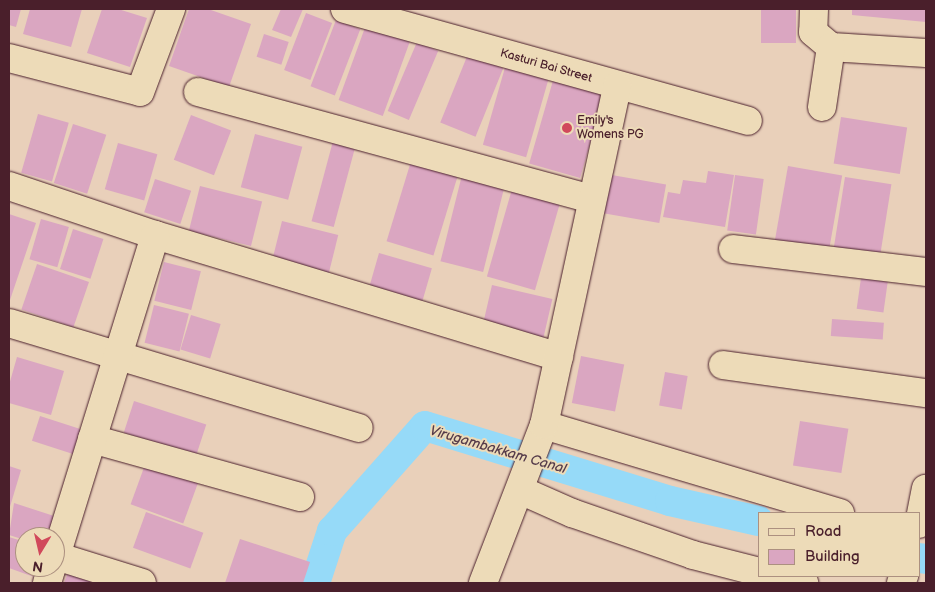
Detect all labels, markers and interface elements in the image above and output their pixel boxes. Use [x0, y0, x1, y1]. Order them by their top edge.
street label: Kasturi Bai Street [498, 46, 594, 86]
place label: Emily's Womens PG [577, 114, 644, 142]
marker: Emily's Womens PG [561, 122, 573, 134]
water label: Virugambakkam Canal [428, 422, 568, 478]
legend [758, 512, 920, 577]
text: Road [805, 522, 841, 541]
north arrow [15, 527, 65, 577]
text: Building [805, 547, 860, 566]
text: N [31, 557, 44, 576]

